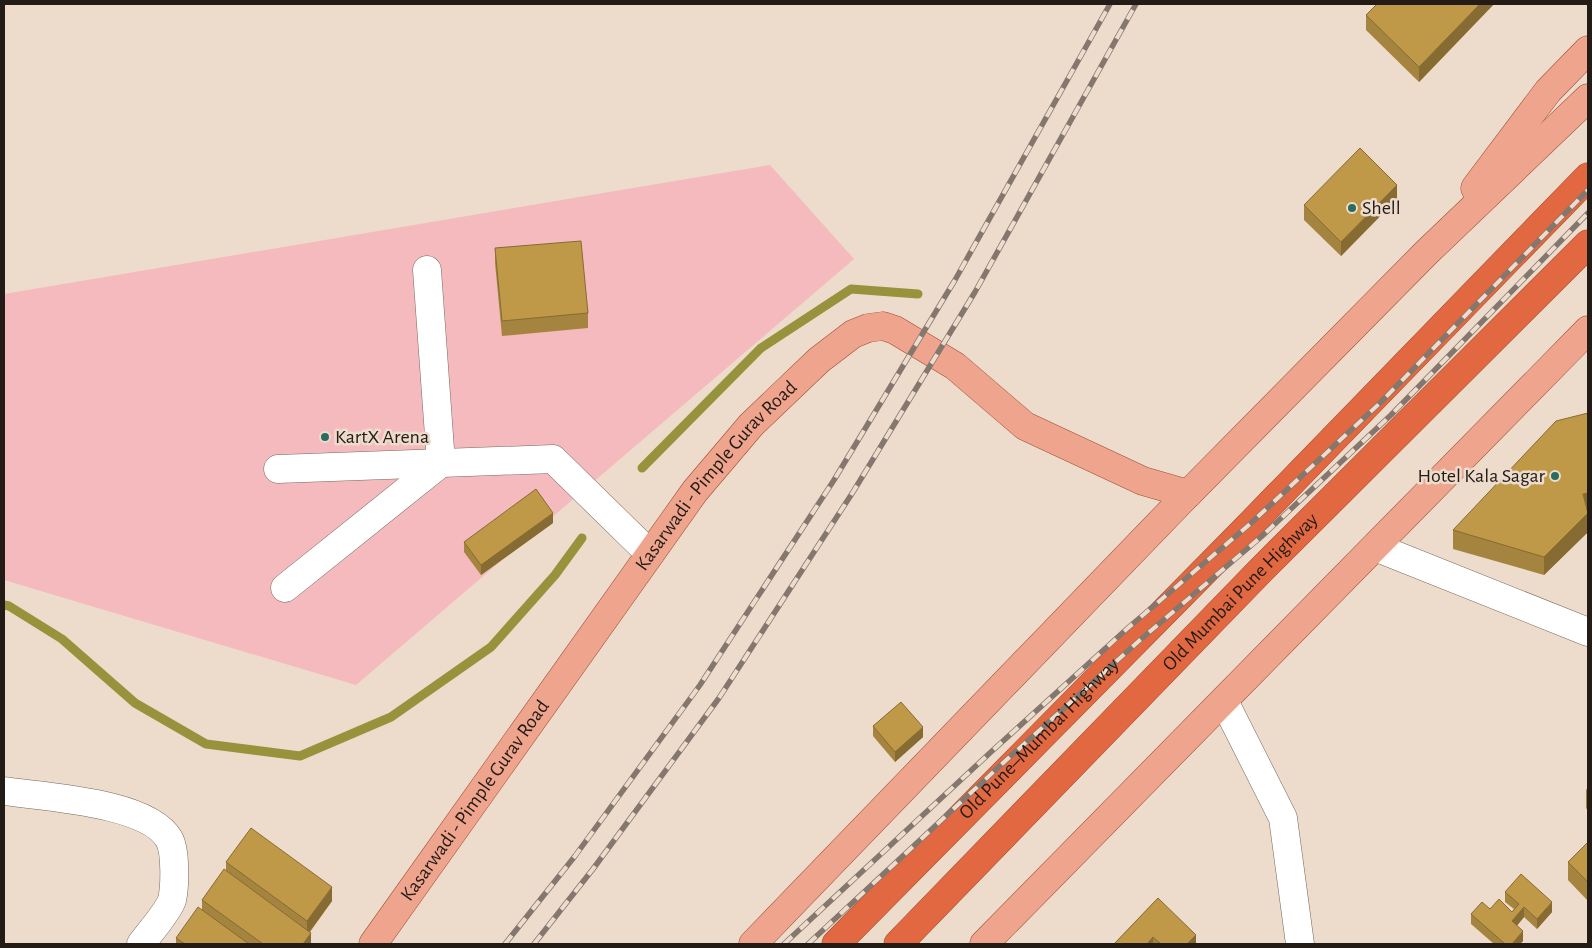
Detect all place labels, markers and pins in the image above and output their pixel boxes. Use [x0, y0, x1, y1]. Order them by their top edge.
place label: Shell [1362, 198, 1401, 218]
marker: Shell [1346, 202, 1358, 214]
place label: KartX Arena [335, 427, 429, 447]
marker: KartX Arena [319, 431, 331, 443]
place label: Hotel Kala Sagar [1418, 466, 1546, 486]
marker: Hotel Kala Sagar [1549, 470, 1561, 482]

